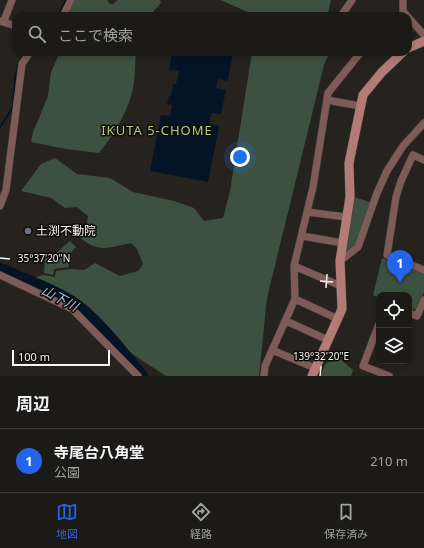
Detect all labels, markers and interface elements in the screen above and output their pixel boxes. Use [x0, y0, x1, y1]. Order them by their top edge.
search box [12, 12, 412, 56]
icon: search [26, 23, 48, 45]
text: ここで検索 [58, 25, 133, 45]
district label: IKUTA 5-CHOME [101, 121, 213, 139]
your location [230, 147, 250, 167]
place label: 土渕不動院 [36, 222, 96, 239]
marker: 土渕不動院 [23, 226, 33, 236]
pin: 1 [387, 250, 413, 283]
text: 35°37'20"N [18, 251, 70, 265]
water label: 山下川 [39, 281, 83, 316]
map controls [376, 292, 412, 364]
button: locate [376, 292, 412, 328]
button: layers [376, 328, 412, 364]
scale bar [12, 348, 110, 367]
text: 100 m [18, 349, 50, 364]
text: 139°32'20"E [293, 349, 349, 363]
text: 周辺 [16, 392, 50, 415]
text: 寺尾台八角堂 [54, 442, 144, 462]
text: 1 [25, 452, 33, 470]
text: 210 m [370, 452, 408, 470]
text: 公園 [54, 463, 80, 481]
tab: 地図 [56, 501, 78, 541]
tab: 経路 [190, 501, 212, 541]
tab: 保存済み [324, 501, 368, 541]

